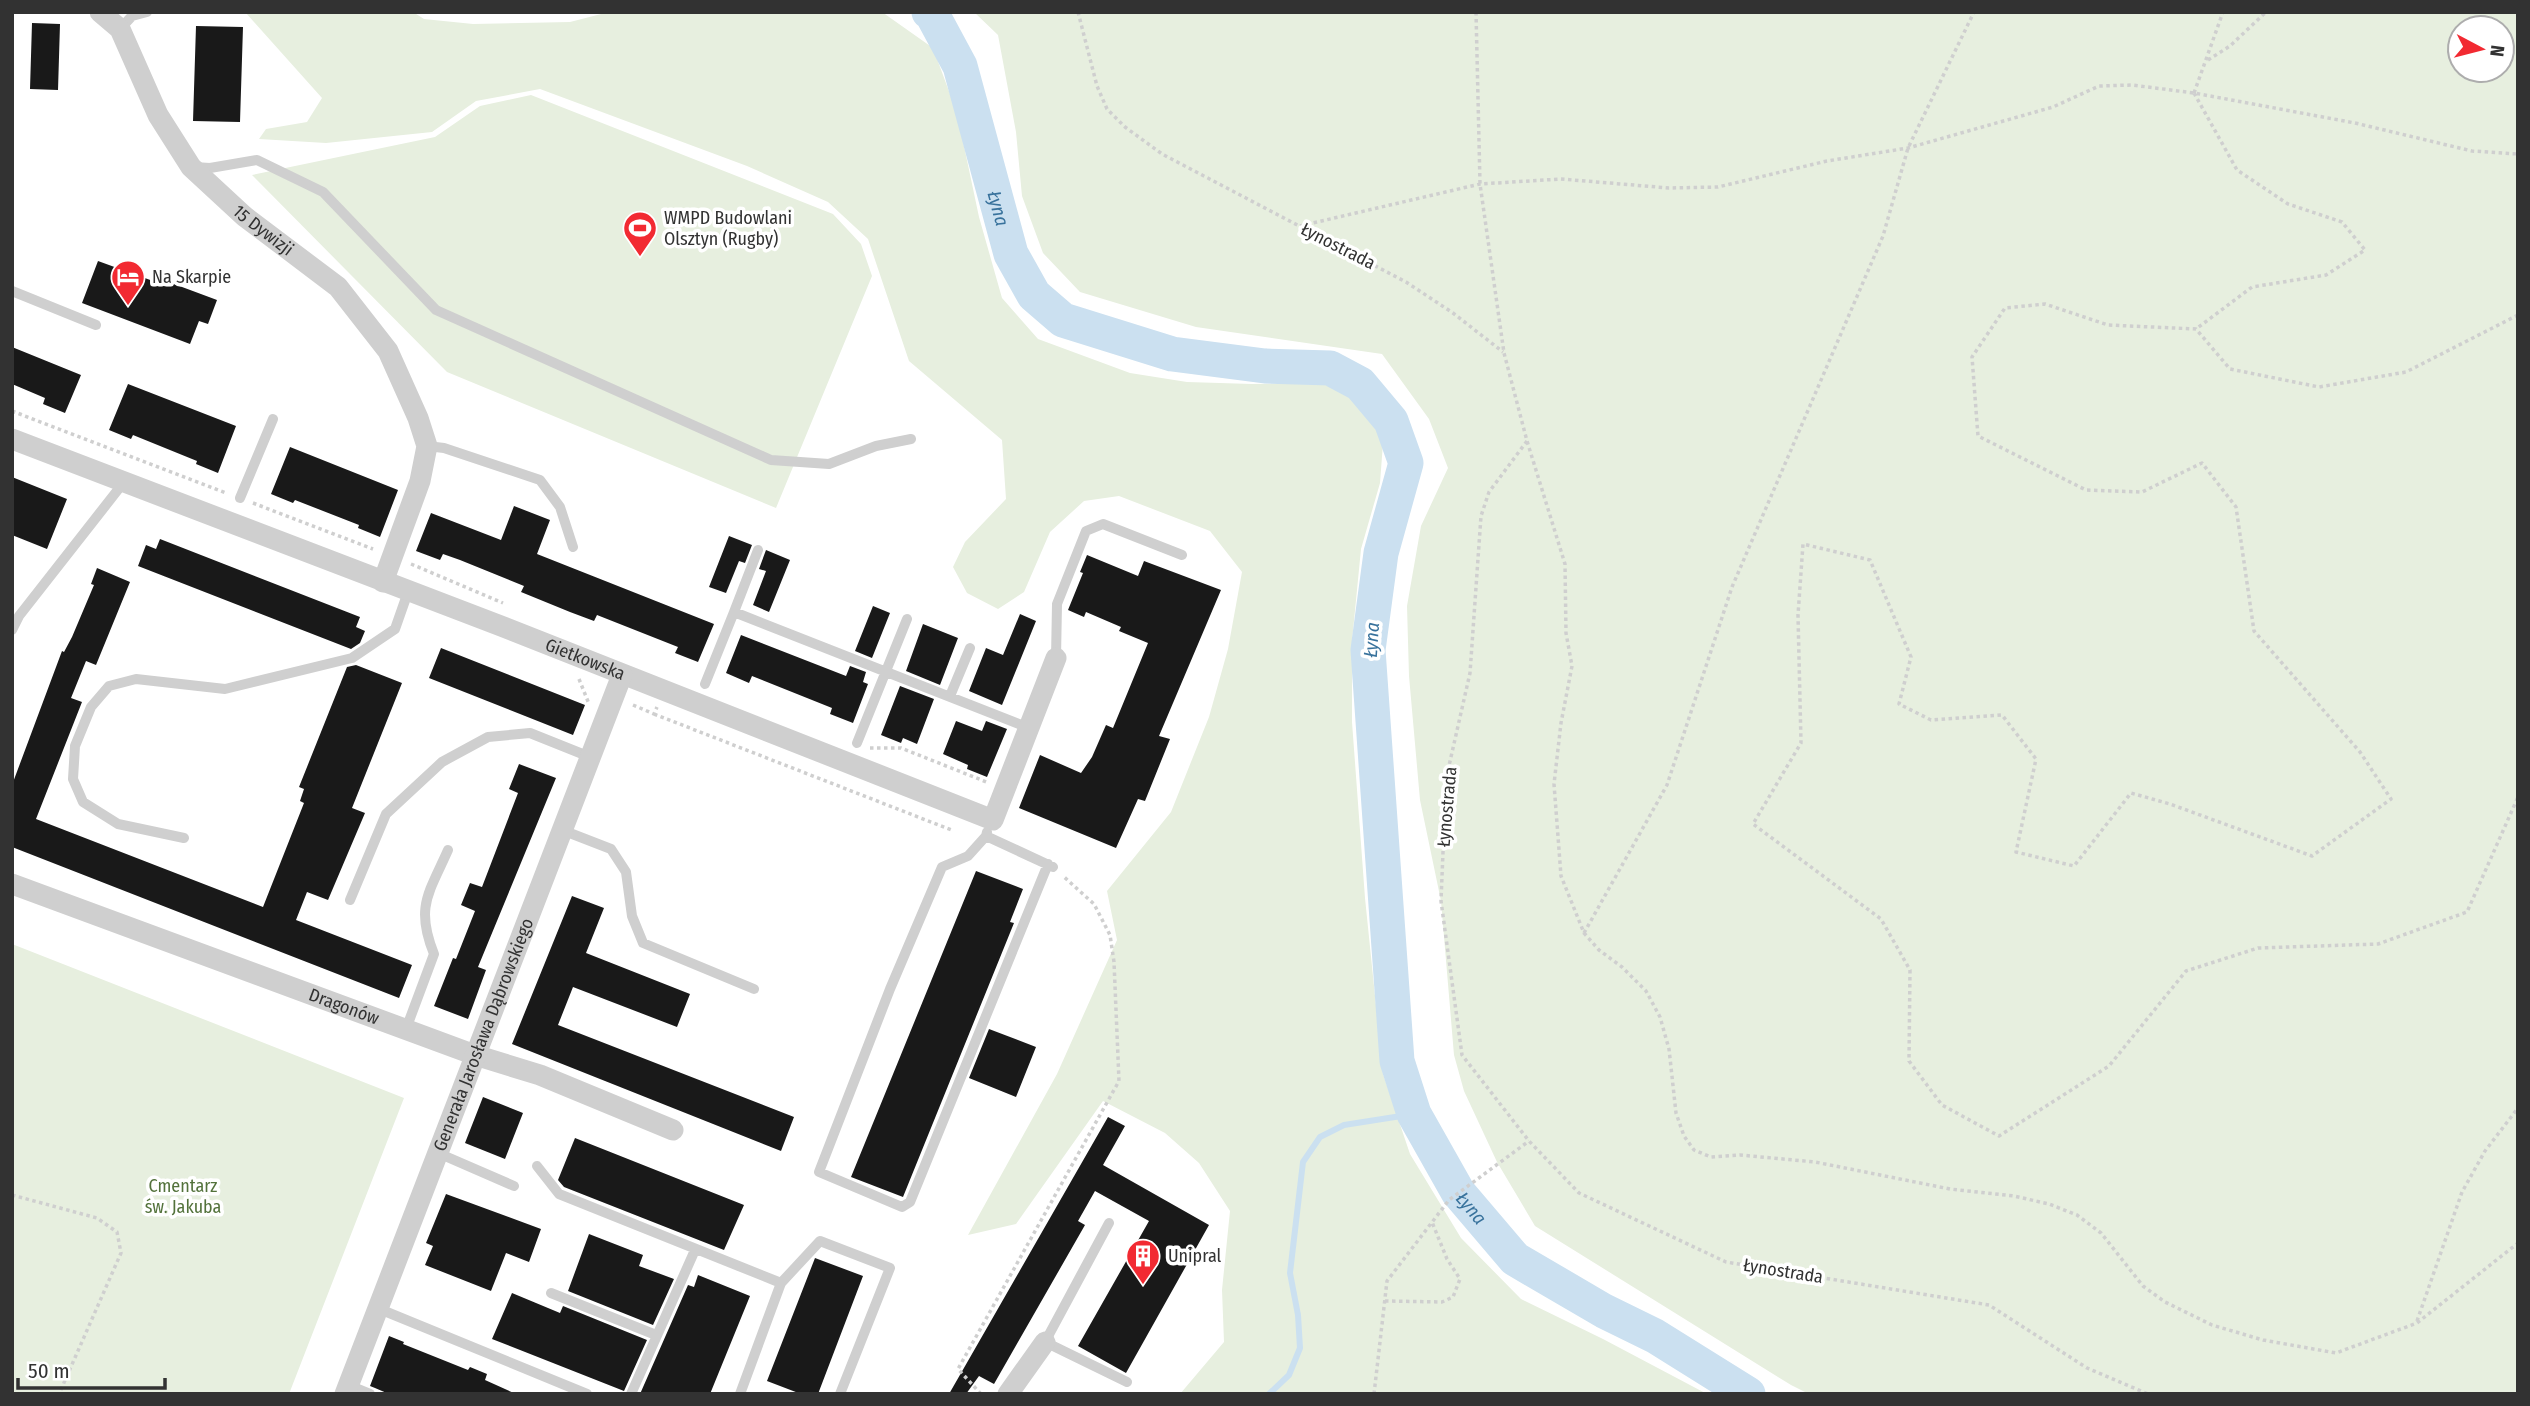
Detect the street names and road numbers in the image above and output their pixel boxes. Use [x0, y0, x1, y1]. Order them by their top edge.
street label: 15 Dywizji [228, 200, 298, 260]
street label: Łynostrada [1297, 218, 1379, 274]
street label: Gietkowska [542, 634, 628, 685]
street label: Łynostrada [1433, 766, 1461, 848]
street label: Generała Jarosława Dąbrowskiego [429, 915, 538, 1154]
street label: Dragonów [306, 984, 382, 1030]
street label: Łynostrada [1741, 1254, 1825, 1288]

